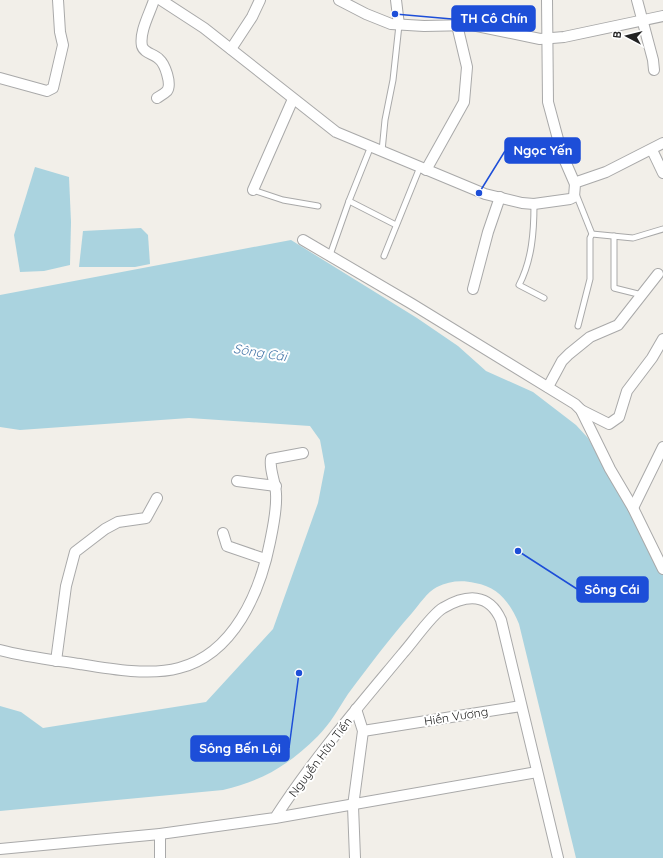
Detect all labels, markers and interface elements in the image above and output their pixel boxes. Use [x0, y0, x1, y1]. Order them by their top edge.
callout: TH Cô Chín [452, 6, 535, 31]
text: TH Cô Chín [460, 10, 528, 26]
north arrow [607, 16, 647, 56]
text: B [610, 30, 624, 39]
callout: Ngọc Yến [505, 138, 580, 163]
text: Ngọc Yến [514, 142, 573, 158]
water label: Sông Cái [232, 340, 290, 364]
callout: Sông Cái [577, 577, 648, 602]
text: Sông Cái [585, 581, 639, 597]
street label: Hiền Vương [423, 704, 489, 728]
street label: Nguyễn Hữu Tiến [285, 714, 355, 800]
callout: Sông Bến Lội [191, 736, 289, 761]
text: Sông Bến Lội [199, 740, 281, 756]

